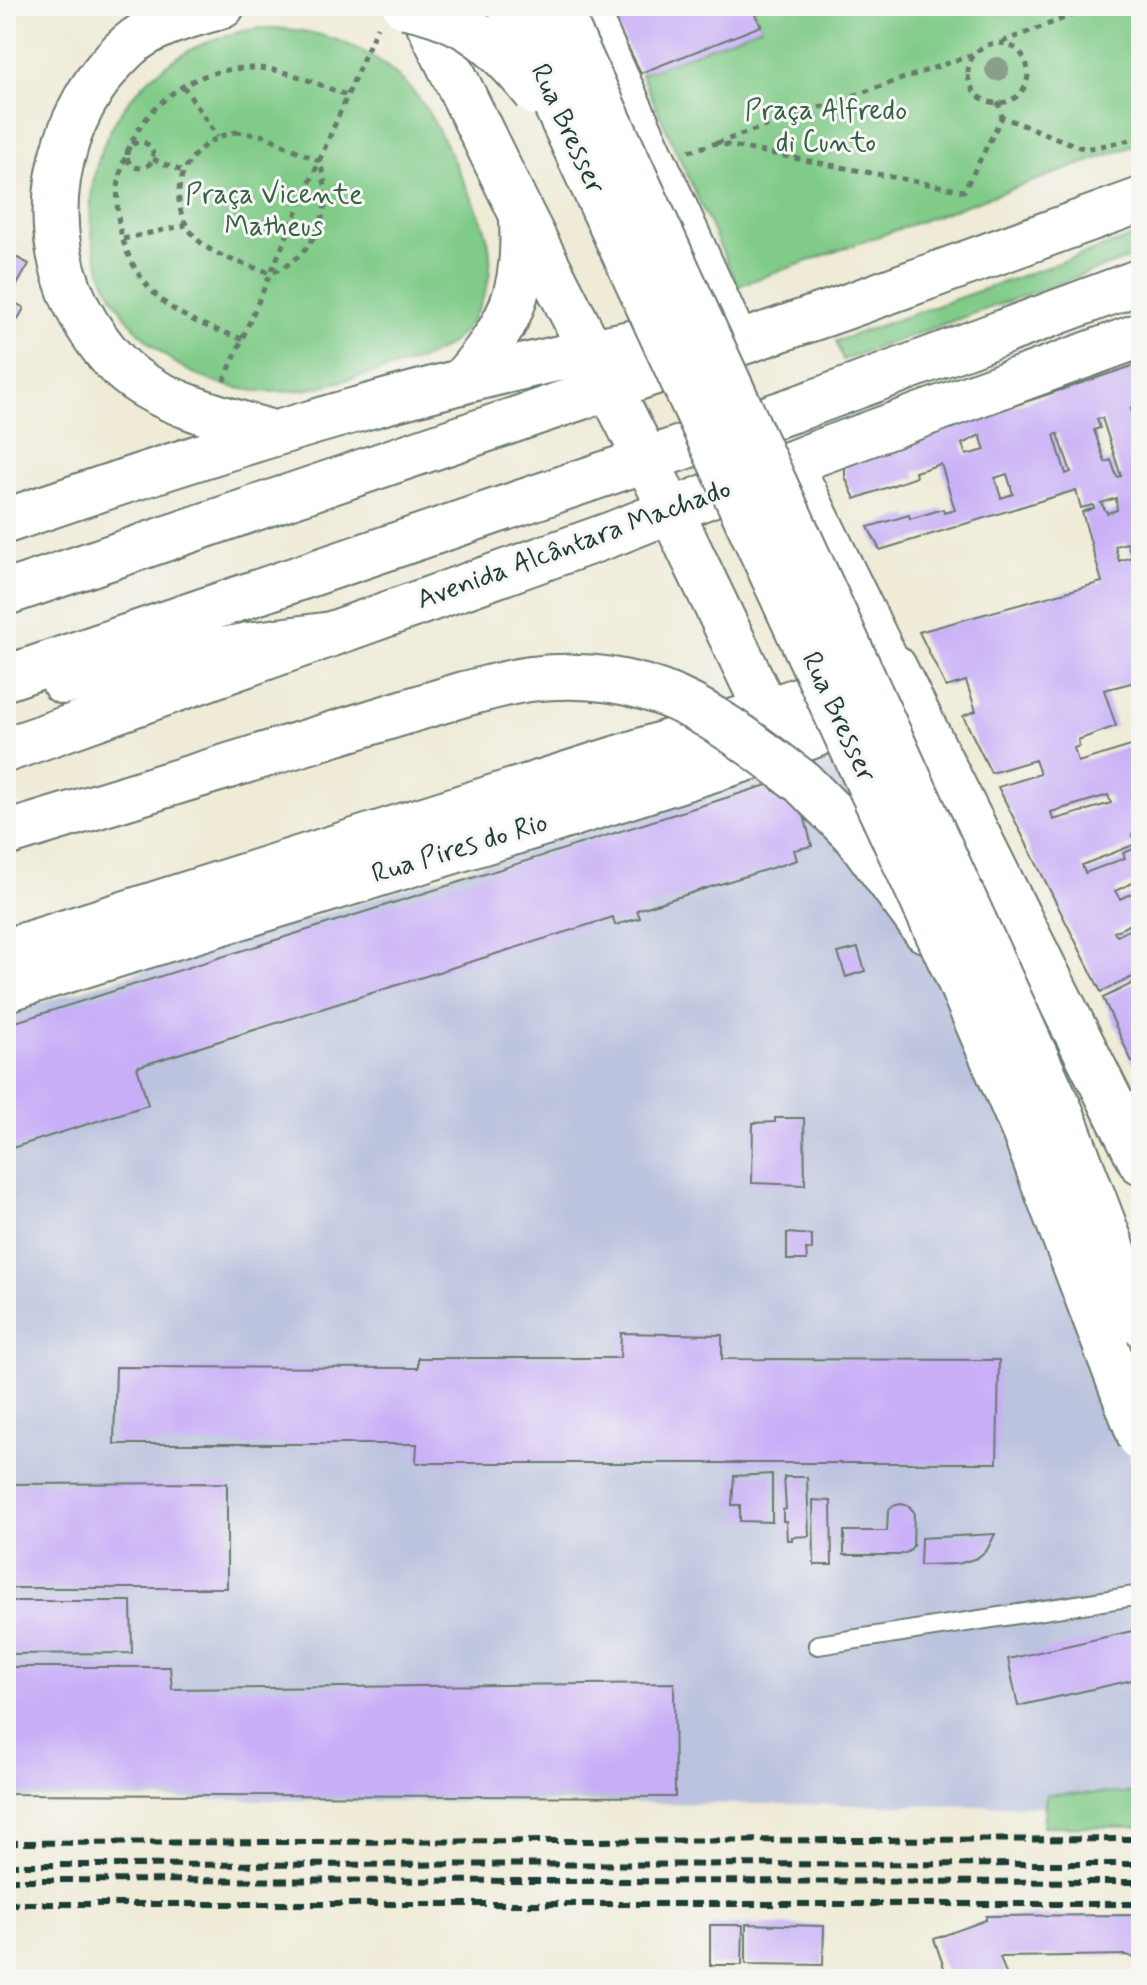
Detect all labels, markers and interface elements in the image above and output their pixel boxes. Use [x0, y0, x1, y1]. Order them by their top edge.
street label: Rua Bresser [521, 58, 613, 200]
park label: Praça Alfredo di Cunto [745, 93, 907, 162]
park label: Praça Vicente Matheus [185, 177, 363, 246]
street label: Avenida Alcântara Machado [412, 471, 736, 619]
street label: Rua Bresser [792, 646, 884, 788]
street label: Rua Pires do Rio [368, 805, 552, 893]

